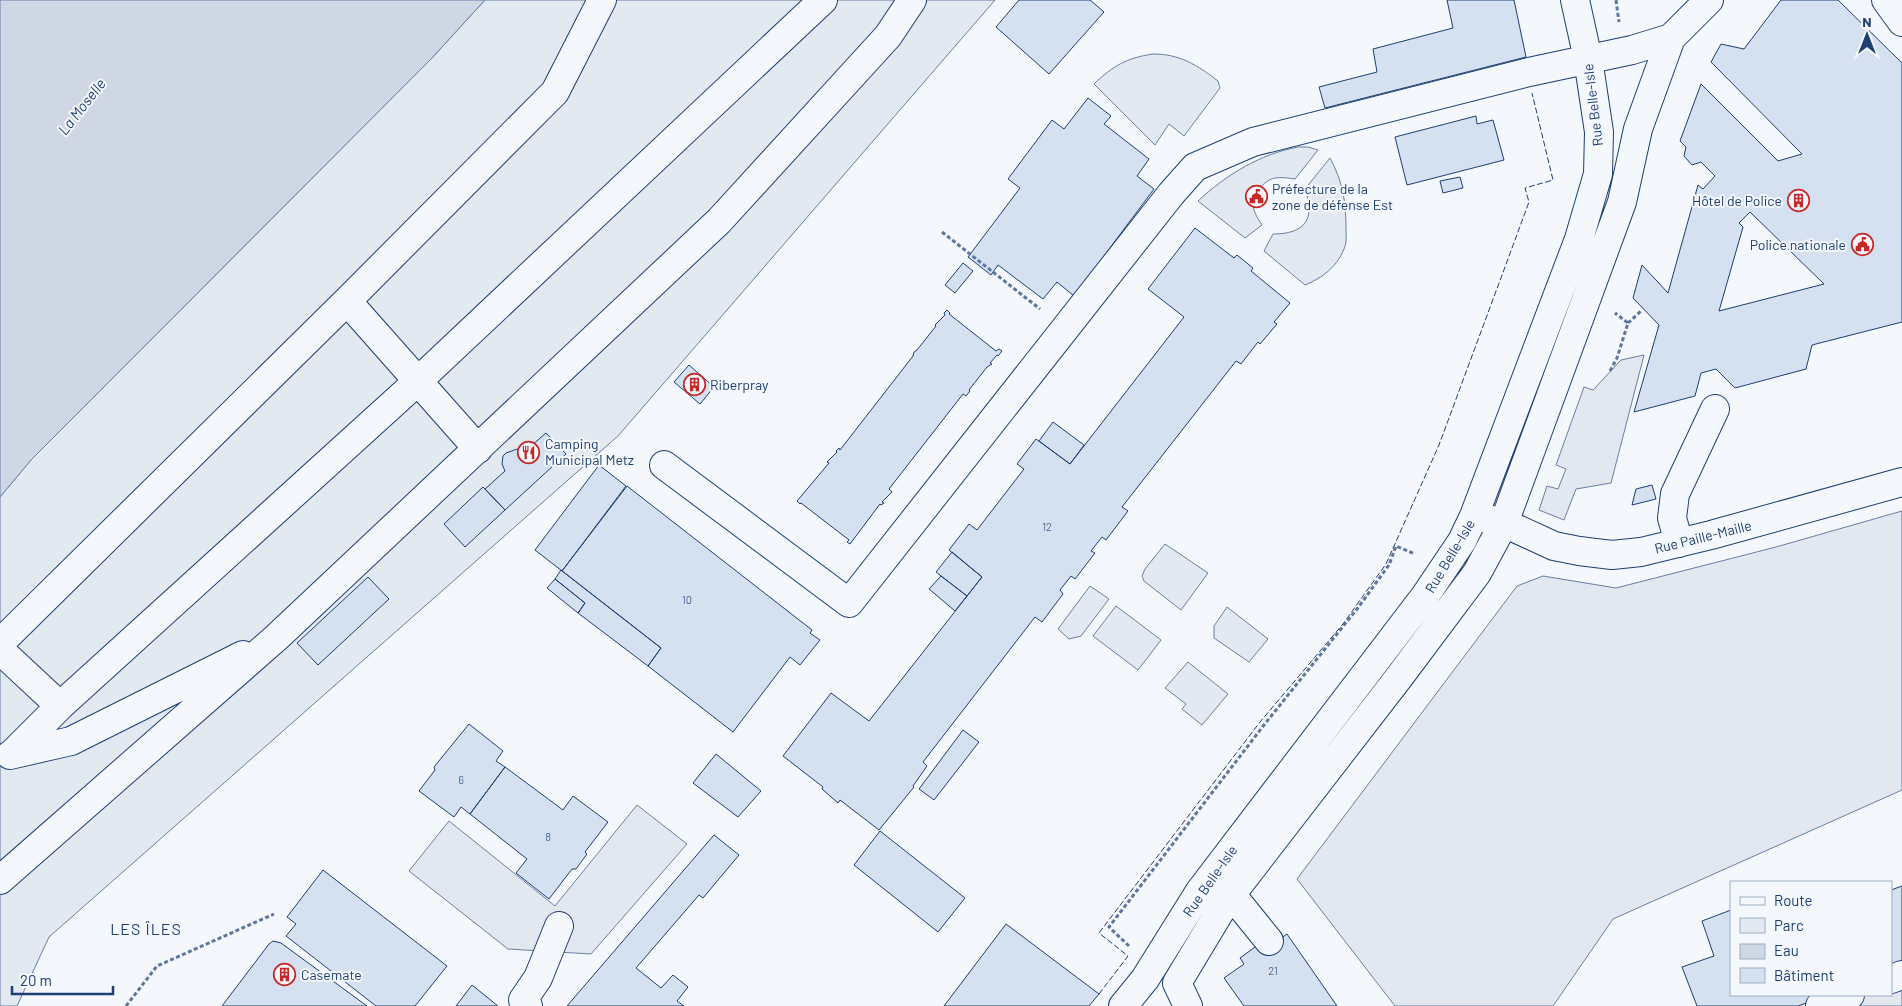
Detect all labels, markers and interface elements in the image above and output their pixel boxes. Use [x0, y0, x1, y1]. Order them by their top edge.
north arrow [1842, 10, 1892, 60]
text: N [1862, 13, 1872, 30]
street label: Rue Belle-Isle [1579, 63, 1606, 147]
water label: La Moselle [54, 74, 109, 138]
place label: Préfecture de la zone de défense Est [1272, 180, 1393, 213]
public building icon: Préfecture de la zone de défense Est [1244, 185, 1268, 209]
building icon: Hôtel de Police [1786, 189, 1810, 213]
place label: Hôtel de Police [1692, 192, 1782, 209]
public building icon: Police nationale [1850, 233, 1874, 257]
place label: Police nationale [1750, 236, 1846, 253]
building icon: Riberpray [682, 373, 706, 397]
place label: Riberpray [710, 376, 769, 393]
place label: Camping Municipal Metz [545, 435, 634, 468]
restaurant icon: Camping Municipal Metz [517, 440, 541, 464]
street label: Rue Belle-Isle [1421, 516, 1478, 596]
street label: Rue Paille-Maille [1653, 516, 1753, 557]
house number: 12 [1042, 520, 1052, 533]
house number: 10 [682, 593, 692, 606]
house number: 6 [458, 773, 464, 786]
house number: 8 [545, 830, 551, 843]
street label: Rue Belle-Isle [1179, 842, 1240, 920]
legend [1730, 881, 1892, 996]
text: Route [1774, 891, 1813, 909]
text: Parc [1774, 916, 1804, 934]
district label: LES ÎLES [110, 919, 182, 938]
text: Eau [1774, 941, 1799, 959]
building icon: Casemate [273, 963, 297, 987]
scale bar [12, 964, 114, 996]
house number: 21 [1268, 964, 1278, 977]
place label: Casemate [301, 966, 362, 983]
text: Bâtiment [1774, 966, 1834, 984]
text: 20 m [20, 971, 52, 989]

